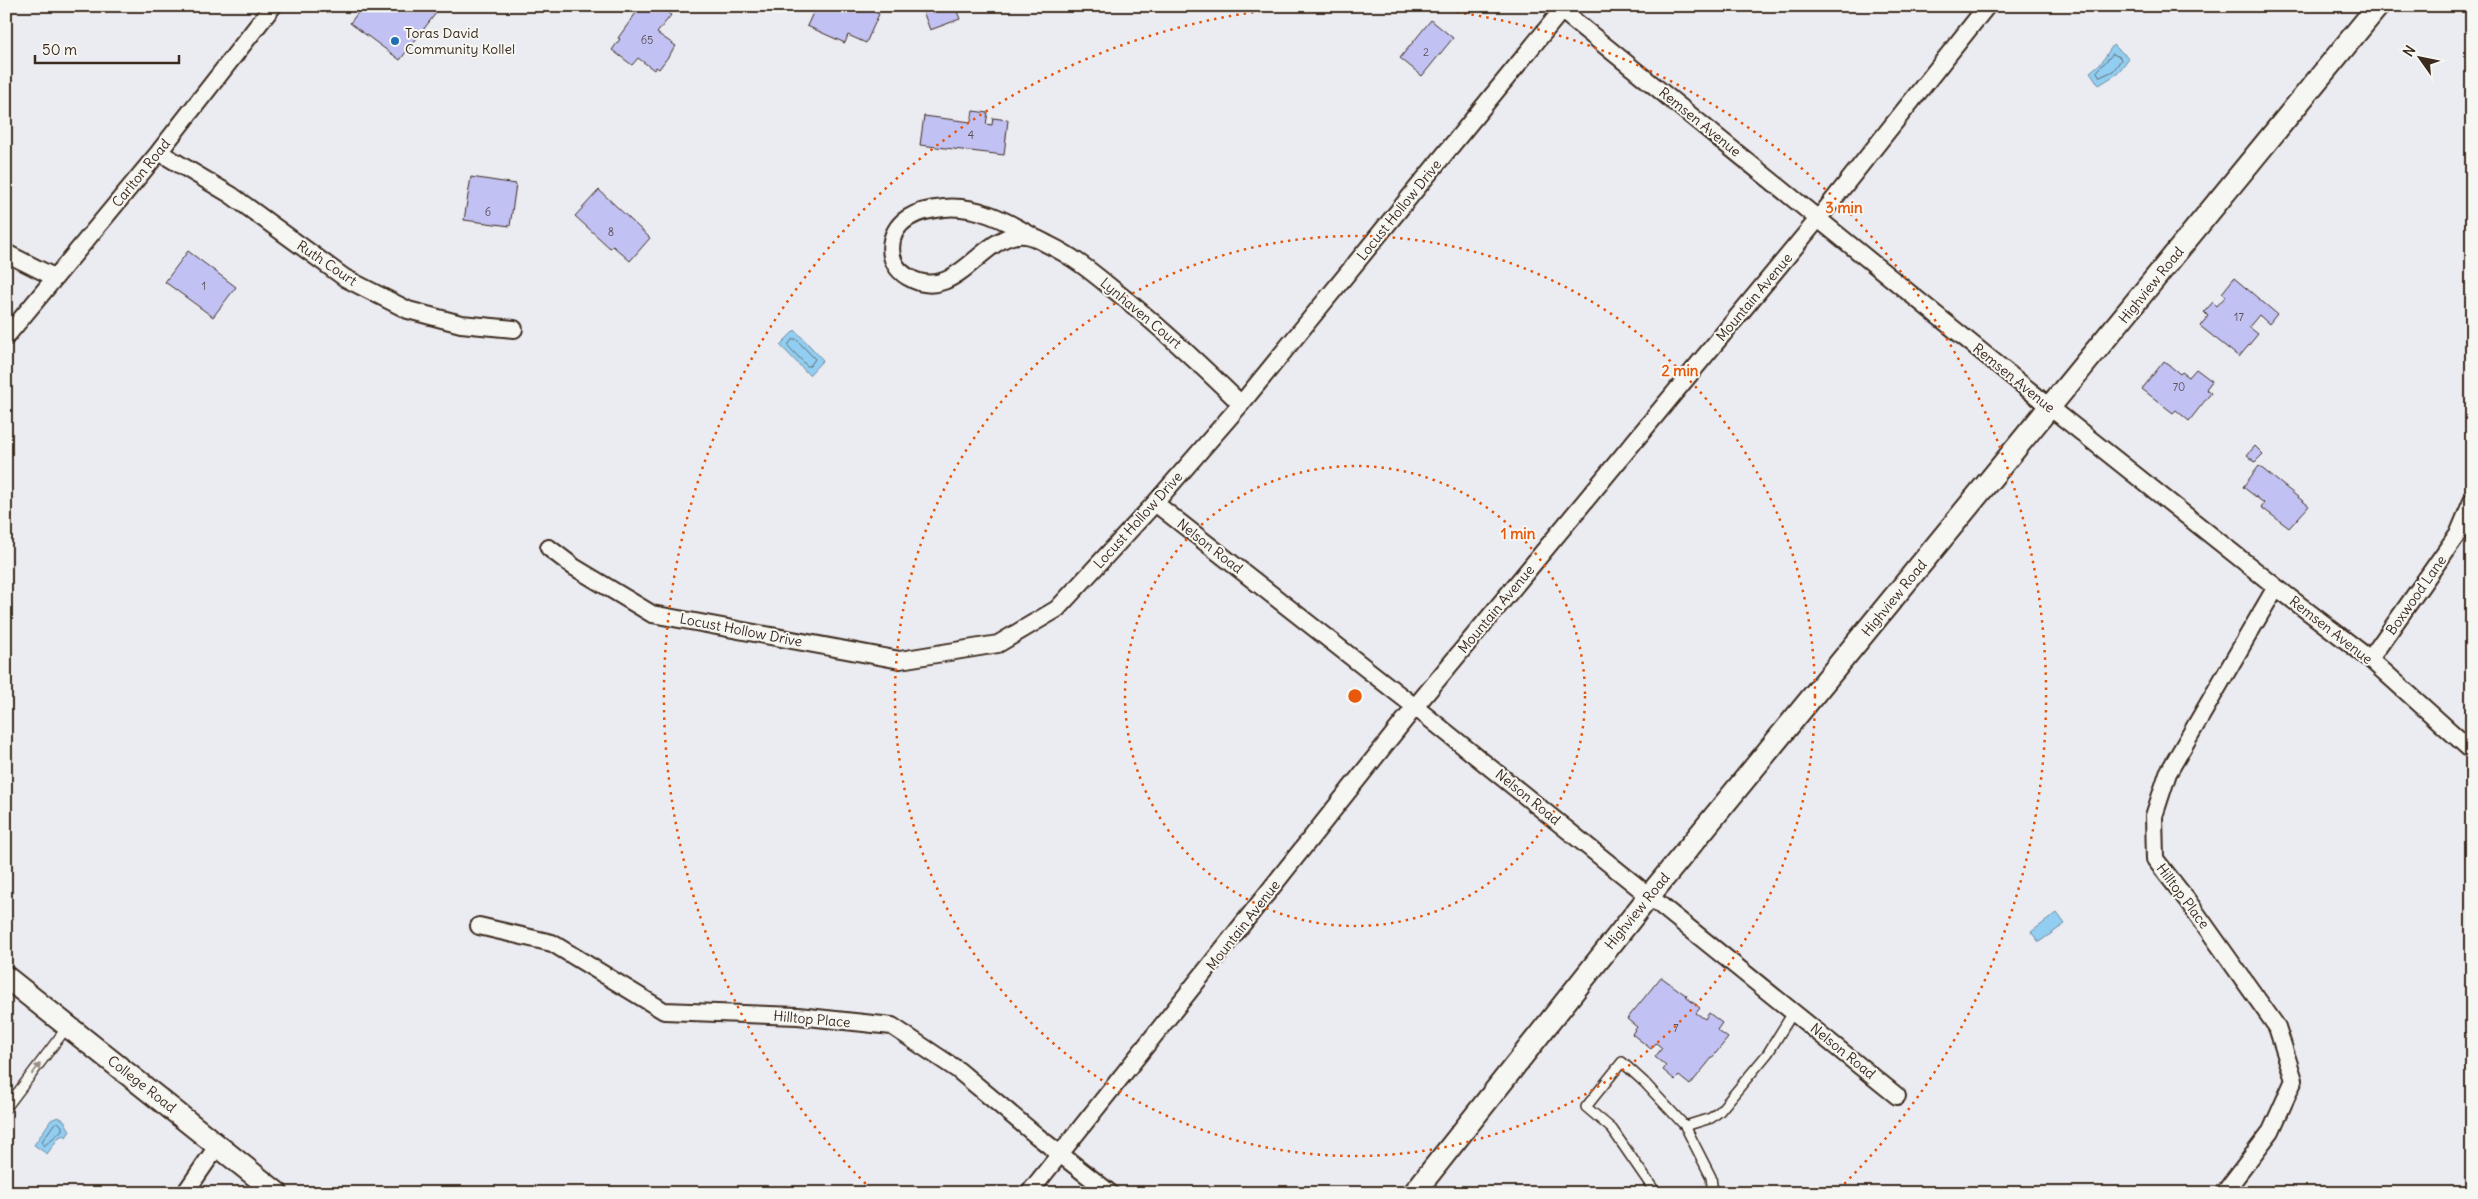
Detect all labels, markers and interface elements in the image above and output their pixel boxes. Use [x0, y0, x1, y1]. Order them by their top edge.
place label: Toras David Community Kollel [405, 24, 515, 58]
scale bar [35, 32, 179, 64]
north arrow [2396, 32, 2446, 82]
house number: 65 [641, 33, 653, 47]
marker: Toras David Community Kollel [389, 35, 401, 47]
text: 50 m [42, 40, 77, 59]
text: N [2399, 42, 2419, 60]
house number: 2 [1423, 45, 1429, 59]
street label: Remsen Avenue [1655, 83, 1745, 161]
house number: 4 [968, 128, 974, 142]
street label: Carlton Road [108, 135, 174, 211]
street label: Locust Hollow Drive [1353, 156, 1445, 264]
text: 3 min [1825, 198, 1863, 217]
house number: 6 [485, 205, 491, 219]
house number: 8 [608, 225, 614, 239]
street label: Ruth Court [294, 236, 361, 290]
street label: Highview Road [2115, 243, 2187, 327]
street label: Mountain Avenue [1712, 249, 1796, 345]
street label: Lynhaven Court [1097, 274, 1186, 353]
house number: 1 [202, 279, 206, 293]
house number: 17 [2234, 310, 2244, 324]
street label: Remsen Avenue [1969, 339, 2059, 417]
text: 2 min [1662, 361, 1699, 380]
house number: 70 [2173, 380, 2185, 394]
street label: Locust Hollow Drive [1090, 468, 1186, 572]
street label: Nelson Road [1173, 515, 1247, 577]
text: 1 min [1501, 524, 1536, 543]
street label: Boxwood Lane [2382, 552, 2450, 638]
street label: Highview Road [1858, 556, 1930, 640]
street label: Mountain Avenue [1454, 561, 1538, 657]
street label: Remsen Avenue [2286, 592, 2376, 668]
street label: Locust Hollow Drive [678, 609, 804, 651]
centre of rings [1346, 687, 1364, 705]
street label: Nelson Road [1492, 765, 1564, 829]
street label: Hilltop Place [2153, 860, 2213, 932]
street label: Highview Road [1601, 869, 1673, 953]
street label: Mountain Avenue [1202, 876, 1284, 974]
street label: Hilltop Place [773, 1007, 851, 1031]
street label: Nelson Road [1807, 1019, 1879, 1083]
house number: 7 [1673, 1021, 1679, 1035]
street label: College Road [104, 1052, 180, 1116]
one-way arrow [30, 1063, 41, 1076]

